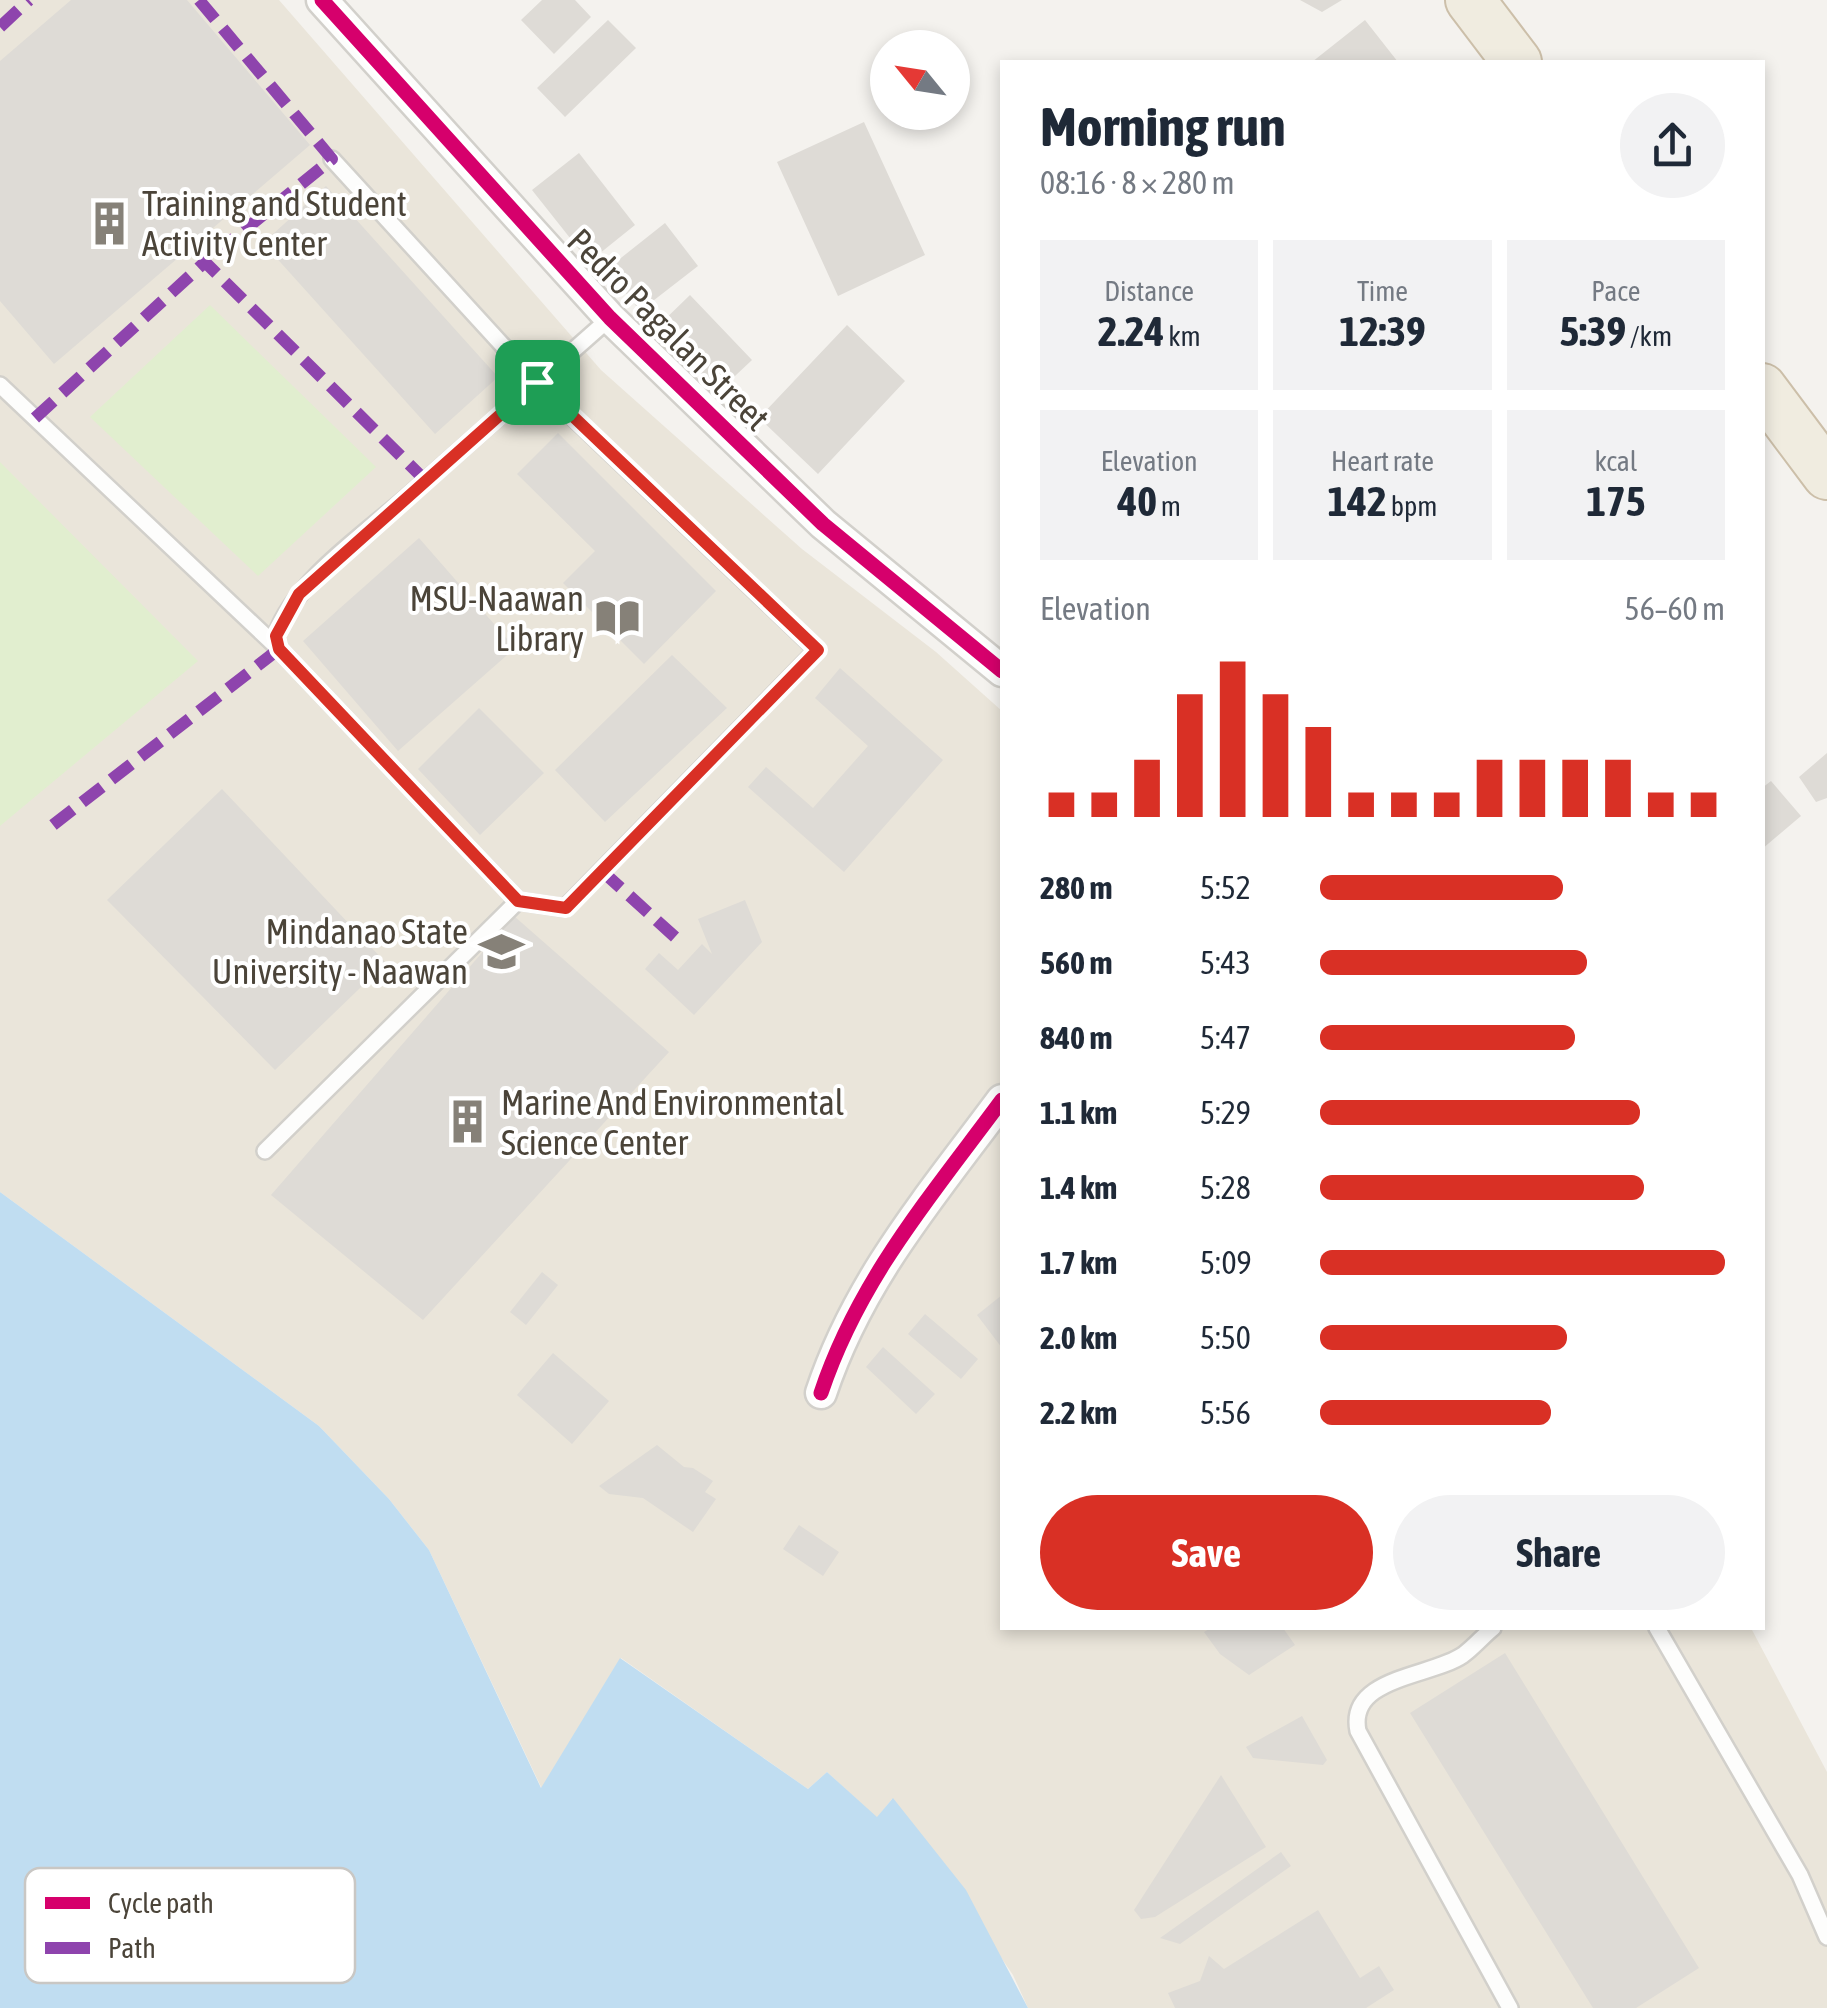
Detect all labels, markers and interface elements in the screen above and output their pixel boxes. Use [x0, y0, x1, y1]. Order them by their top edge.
north arrow [870, 30, 970, 130]
map controls [870, 30, 970, 130]
button: share [1620, 93, 1725, 198]
text: Morning run [1040, 95, 1286, 158]
text: 08:16 · 8 × 280 m [1040, 164, 1234, 201]
place label: Training and Student Activity Center [142, 183, 407, 263]
building icon: Training and Student Activity Center [85, 199, 133, 247]
street label: Pedro Pagalan Street [560, 220, 778, 438]
text: Distance [1104, 275, 1194, 307]
text: Time [1357, 275, 1408, 307]
text: Pace [1591, 275, 1640, 307]
text: 2.24 [1098, 307, 1164, 355]
text: 12:39 [1339, 307, 1426, 355]
text: 5:39 [1560, 307, 1626, 355]
text: km [1164, 320, 1201, 352]
text: /km [1626, 320, 1672, 352]
pin [495, 340, 580, 425]
icon: arrive [510, 355, 565, 410]
text: Elevation [1101, 445, 1198, 477]
text: Heart rate [1331, 445, 1434, 477]
text: kcal [1595, 445, 1637, 477]
text: 40 [1117, 477, 1157, 525]
text: 142 [1328, 477, 1387, 525]
text: 175 [1586, 477, 1645, 525]
text: m [1157, 490, 1181, 522]
text: bpm [1387, 490, 1437, 522]
place label: MSU-Naawan Library [409, 578, 584, 658]
text: Elevation [1040, 590, 1151, 627]
text: 56–60 m [1625, 590, 1725, 627]
library icon: MSU-Naawan Library [593, 594, 641, 642]
text: 280 m [1040, 869, 1113, 906]
text: 5:52 [1200, 869, 1251, 906]
place label: Mindanao State University - Naawan [212, 911, 468, 991]
school or university icon: Mindanao State University - Naawan [477, 927, 525, 975]
text: 560 m [1040, 944, 1113, 981]
text: 5:43 [1200, 944, 1251, 981]
text: 840 m [1040, 1019, 1113, 1056]
text: 5:47 [1200, 1019, 1251, 1056]
place label: Marine And Environmental Science Center [501, 1082, 844, 1162]
text: 1.1 km [1040, 1094, 1117, 1131]
text: 5:29 [1200, 1094, 1251, 1131]
building icon: Marine And Environmental Science Center [444, 1098, 492, 1146]
text: 1.4 km [1040, 1169, 1117, 1206]
text: 5:28 [1200, 1169, 1251, 1206]
text: 1.7 km [1040, 1244, 1117, 1281]
text: 5:09 [1200, 1244, 1251, 1281]
text: 2.0 km [1040, 1319, 1117, 1356]
text: 5:50 [1200, 1319, 1251, 1356]
text: 2.2 km [1040, 1394, 1117, 1431]
text: 5:56 [1200, 1394, 1251, 1431]
button: Save [1040, 1495, 1373, 1610]
button: Share [1393, 1495, 1725, 1610]
legend [25, 1868, 355, 1983]
text: Cycle path [108, 1887, 214, 1919]
text: Path [108, 1932, 156, 1964]

